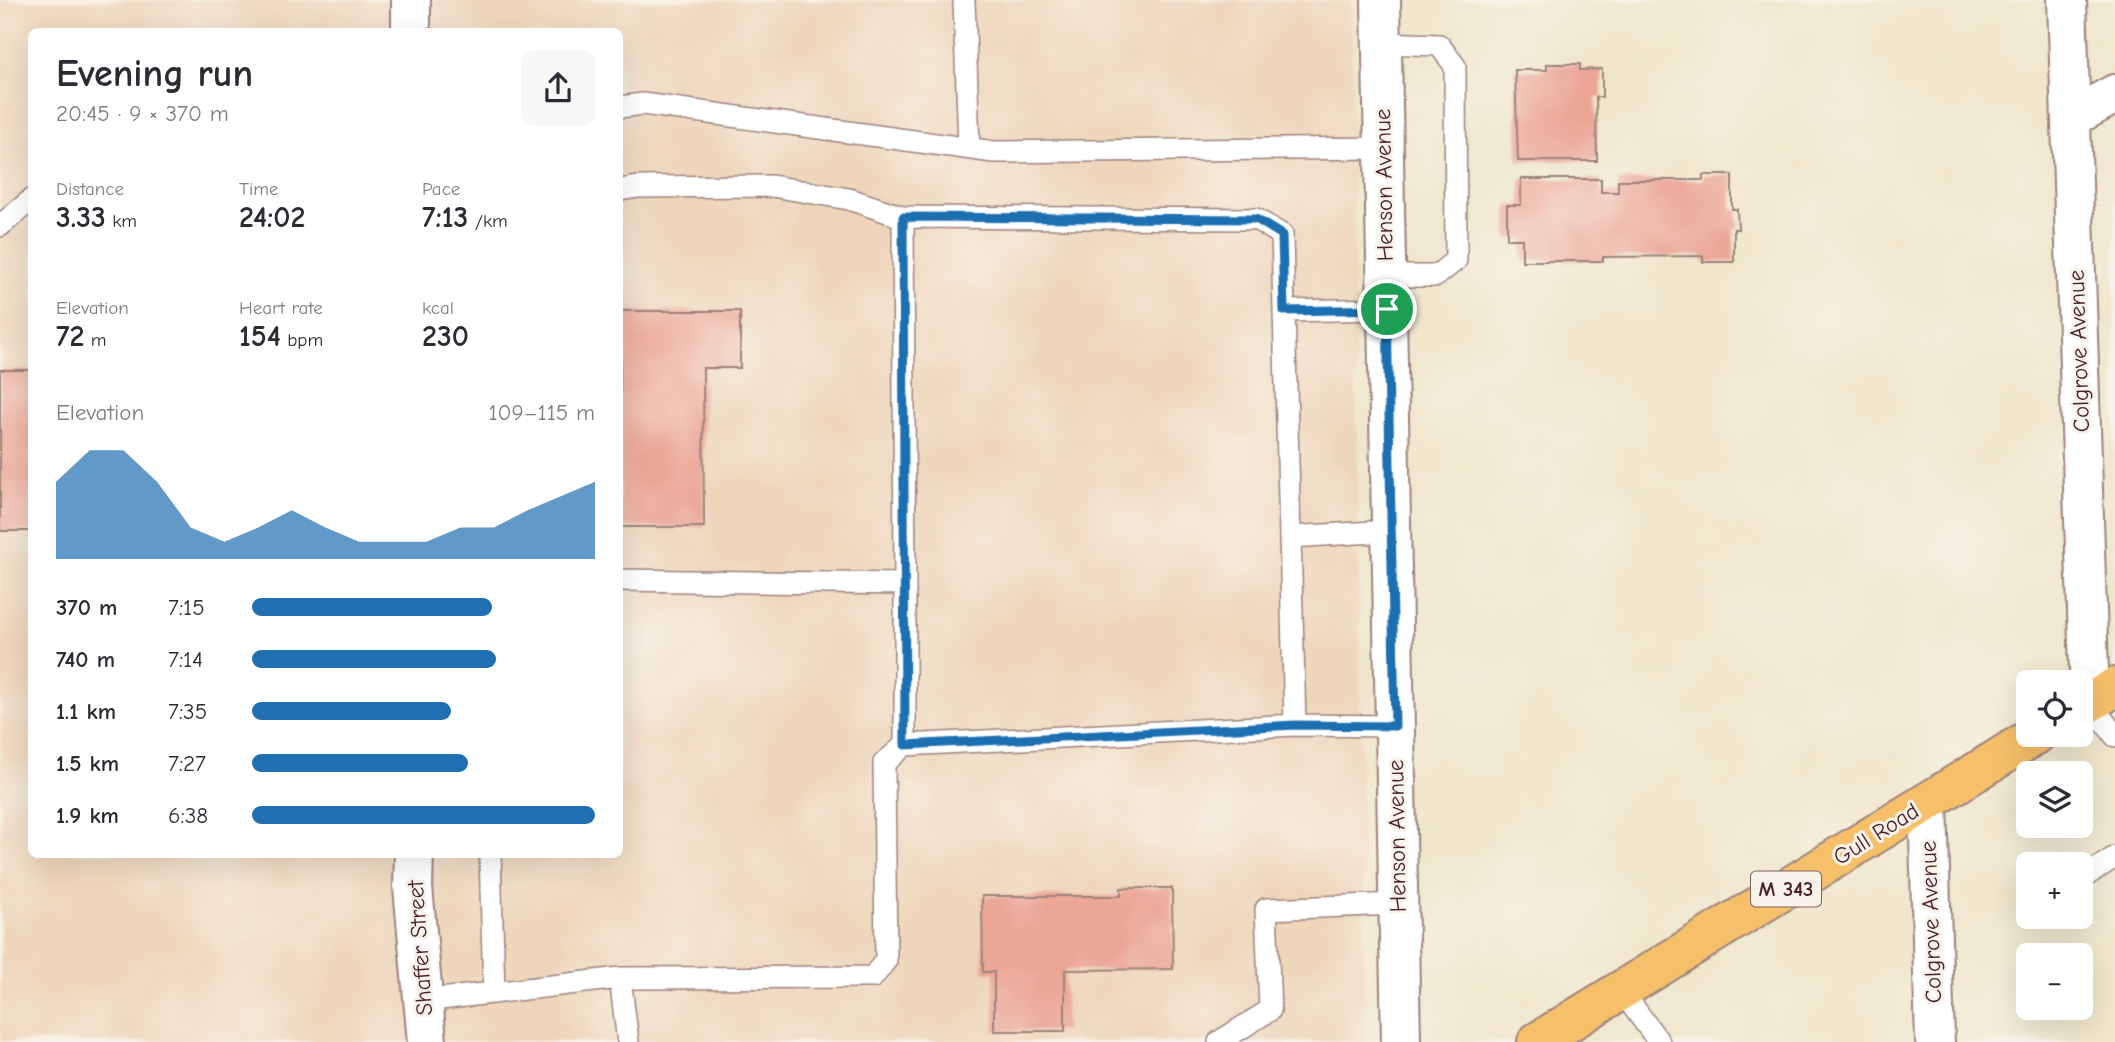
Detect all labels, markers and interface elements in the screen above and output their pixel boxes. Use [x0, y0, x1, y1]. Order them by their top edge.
button: share [521, 51, 595, 125]
text: Evening run [56, 52, 253, 96]
text: 20:45 · 9 × 370 m [56, 100, 229, 127]
street label: Henson Avenue [1369, 108, 1399, 262]
text: Distance [56, 178, 124, 200]
text: Time [239, 178, 278, 200]
text: Pace [422, 178, 460, 200]
text: 3.33 [56, 200, 106, 235]
text: 24:02 [239, 200, 305, 235]
text: 7:13 [422, 200, 468, 235]
text: km [106, 210, 137, 232]
text: /km [468, 210, 508, 232]
street label: Colgrove Avenue [2063, 269, 2095, 433]
pin [1357, 279, 1417, 339]
icon: arrive [1368, 290, 1406, 328]
text: Elevation [56, 297, 129, 319]
text: Heart rate [239, 297, 323, 319]
text: kcal [422, 297, 454, 319]
text: 72 [56, 319, 84, 354]
text: 154 [239, 319, 281, 354]
text: 230 [422, 319, 469, 354]
text: m [84, 329, 107, 351]
text: bpm [281, 329, 323, 351]
text: Elevation [56, 399, 144, 426]
text: 109–115 m [488, 399, 595, 426]
text: 370 m [56, 594, 117, 621]
text: 7:15 [168, 594, 205, 621]
text: 740 m [56, 646, 115, 673]
text: 7:14 [168, 646, 203, 673]
map controls [2016, 670, 2093, 1020]
button: locate [2016, 670, 2093, 747]
text: 1.1 km [56, 698, 116, 725]
text: 7:35 [168, 698, 207, 725]
text: 1.5 km [56, 750, 119, 777]
text: 7:27 [168, 750, 206, 777]
street label: Henson Avenue [1382, 759, 1412, 913]
button: layers [2016, 761, 2093, 838]
street label: Gull Road [1828, 797, 1924, 871]
text: 1.9 km [56, 802, 119, 829]
text: 6:38 [168, 802, 208, 829]
street label: Colgrove Avenue [1915, 840, 1947, 1004]
button: + [2016, 852, 2093, 929]
road number: M 343 [1751, 872, 1821, 906]
street label: Shaffer Street [402, 878, 438, 1016]
button: − [2016, 943, 2093, 1020]

